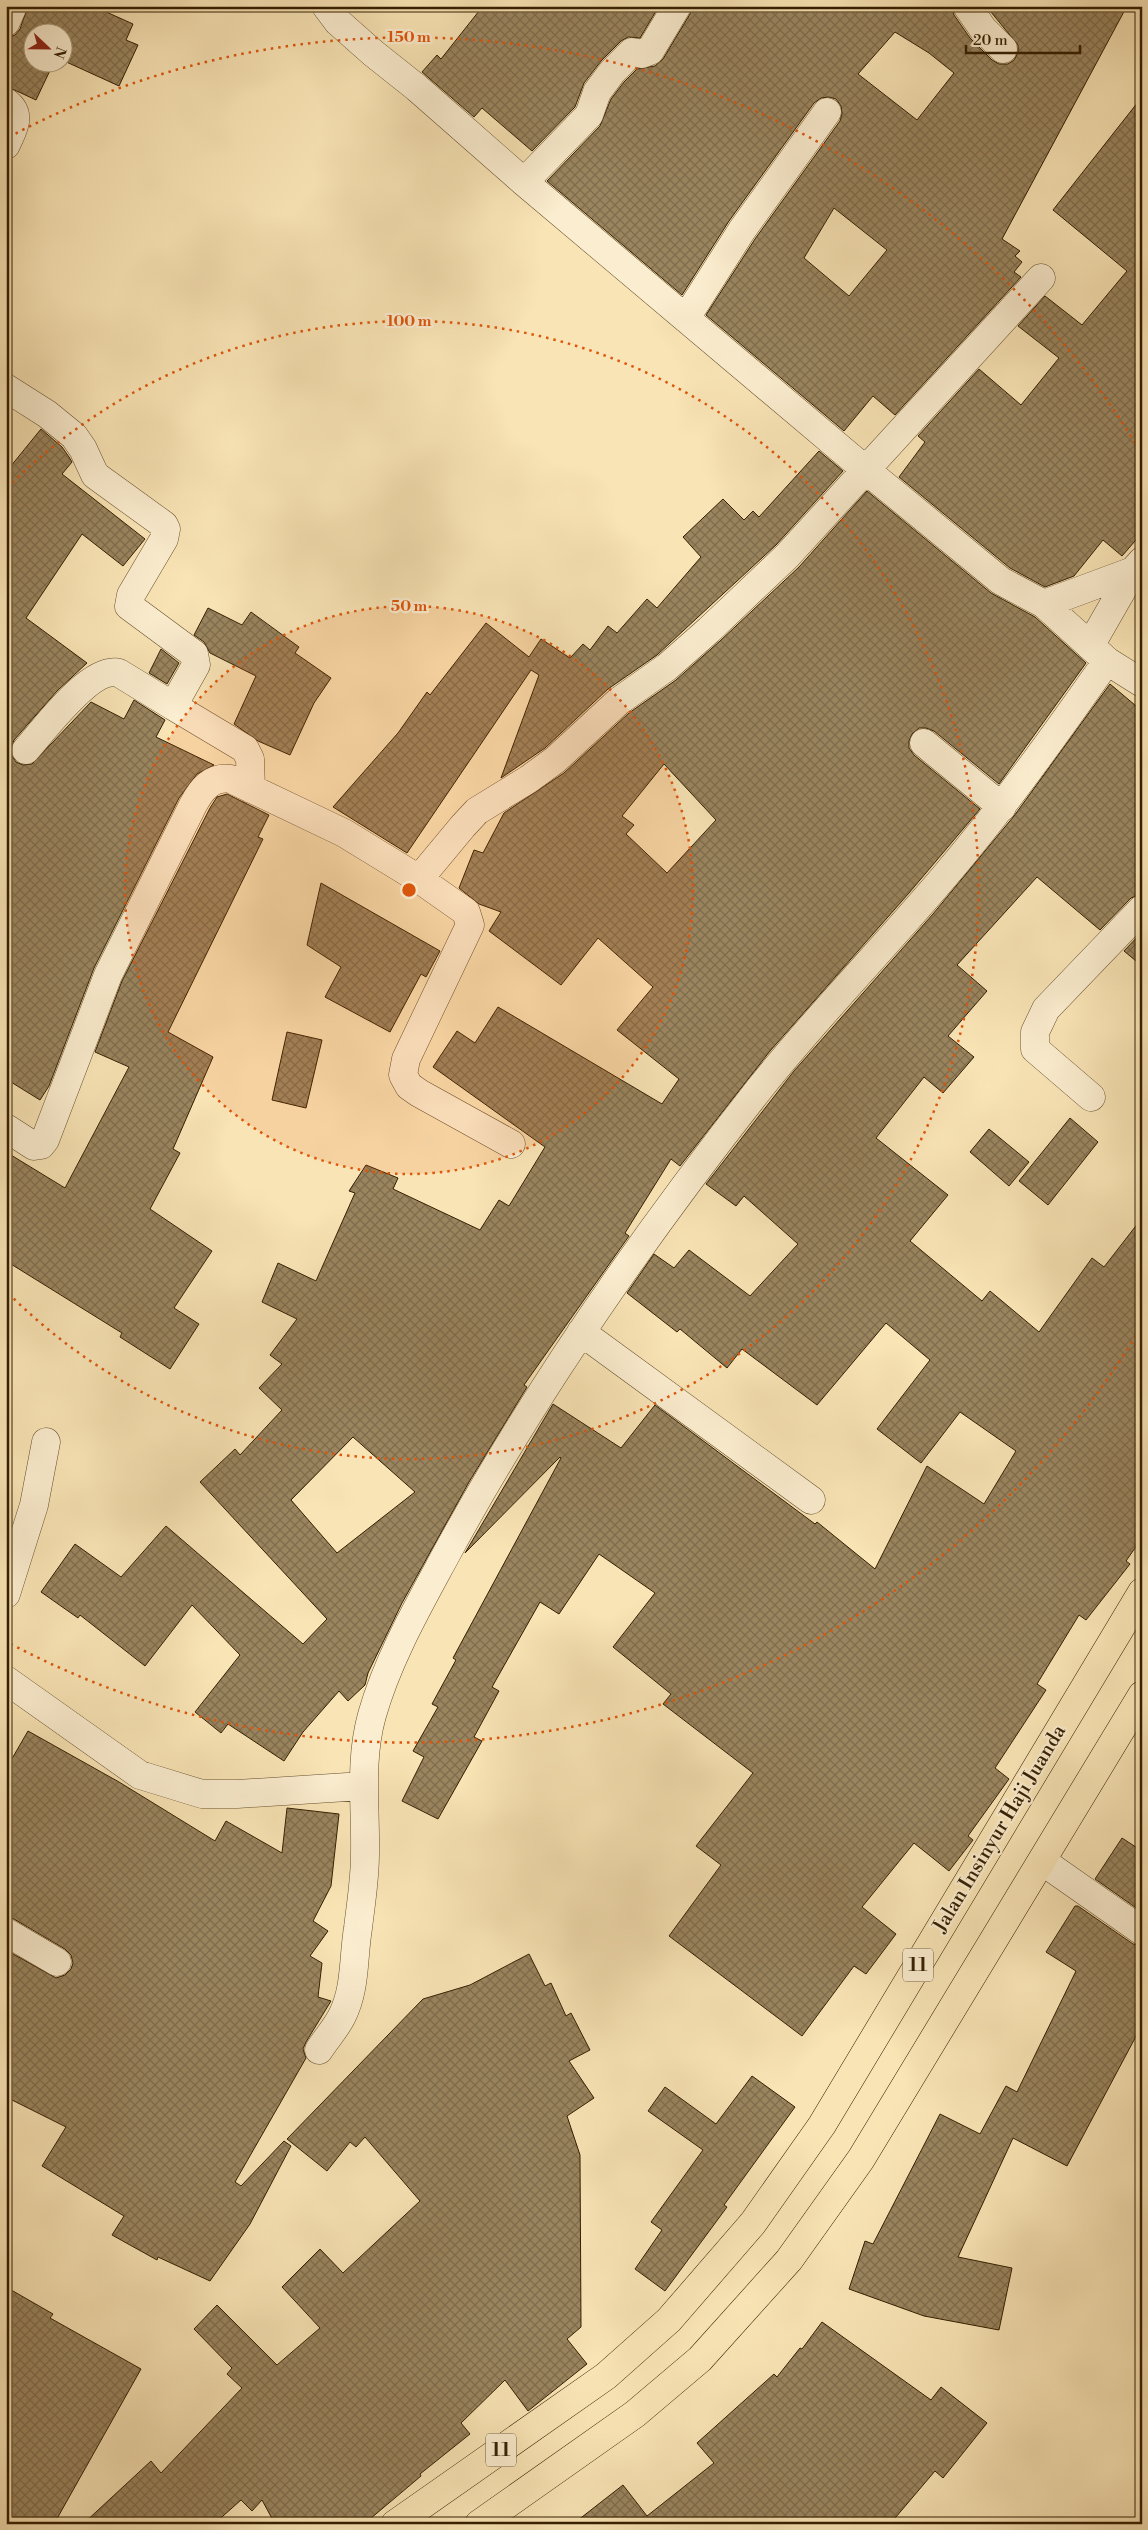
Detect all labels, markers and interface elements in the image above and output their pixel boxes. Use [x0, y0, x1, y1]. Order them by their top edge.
north arrow [22, 22, 72, 72]
scale bar [966, 22, 1079, 54]
text: 150 m [387, 28, 431, 47]
text: 20 m [973, 31, 1008, 50]
text: N [49, 44, 70, 61]
text: 100 m [387, 312, 432, 331]
text: 50 m [391, 597, 427, 616]
centre of rings [400, 881, 418, 899]
street label: Jalan Insinyur Haji Juanda [927, 1720, 1072, 1938]
road number: 11 [903, 1948, 933, 1982]
road number: 11 [486, 2434, 516, 2466]

